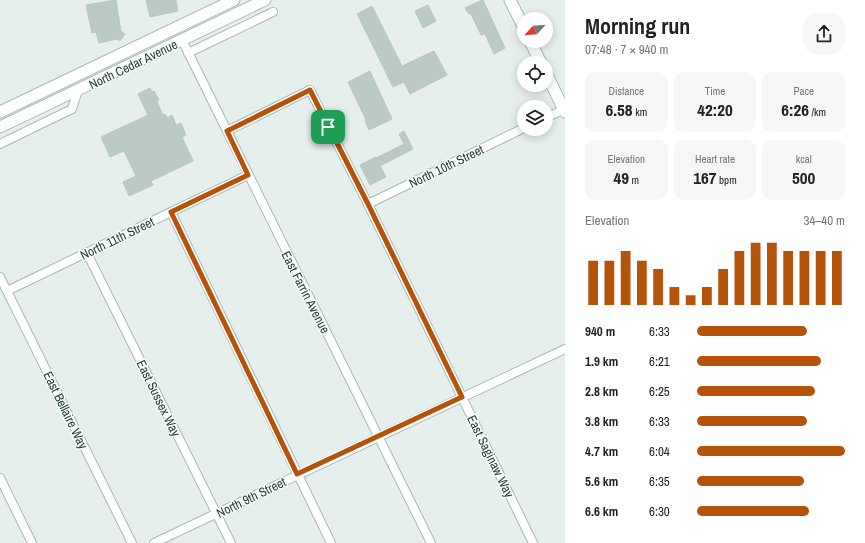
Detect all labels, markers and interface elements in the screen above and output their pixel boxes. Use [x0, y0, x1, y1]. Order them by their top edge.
text: Morning run [585, 11, 690, 41]
north arrow [517, 12, 553, 48]
map controls [517, 12, 553, 136]
button: share [803, 13, 845, 55]
street label: North Cedar Avenue [86, 36, 180, 93]
text: 07:48 · 7 × 940 m [585, 41, 668, 58]
button: locate [517, 56, 553, 92]
text: Distance [609, 84, 644, 98]
text: Time [705, 84, 725, 98]
text: Pace [793, 84, 814, 98]
text: 6.58 [605, 98, 633, 121]
text: 42:20 [697, 98, 733, 121]
text: 6:26 [781, 98, 809, 121]
button: layers [517, 100, 553, 136]
text: km [633, 105, 647, 119]
text: /km [809, 105, 826, 119]
pin [311, 110, 345, 144]
icon: arrive [317, 116, 339, 138]
street label: North 10th Street [406, 141, 486, 192]
text: Elevation [608, 152, 645, 166]
text: Heart rate [695, 152, 735, 166]
text: kcal [796, 152, 812, 166]
text: 49 [614, 166, 629, 189]
text: 167 [693, 166, 717, 189]
text: 500 [792, 166, 815, 189]
text: m [629, 173, 639, 187]
text: bpm [717, 173, 737, 187]
text: Elevation [585, 212, 629, 229]
text: 34–40 m [804, 212, 845, 229]
street label: North 11th Street [77, 213, 157, 264]
street label: East Farrin Avenue [277, 248, 334, 336]
text: 940 m [585, 323, 615, 340]
text: 6:33 [649, 323, 670, 340]
text: 1.9 km [585, 353, 618, 370]
text: 6:21 [649, 353, 670, 370]
street label: East Sussex Way [133, 357, 185, 440]
street label: East Bellaire Way [39, 369, 92, 452]
text: 2.8 km [585, 383, 618, 400]
text: 6:25 [649, 383, 670, 400]
street label: East Saginaw Way [463, 412, 518, 501]
text: 3.8 km [585, 413, 618, 430]
text: 6:33 [649, 413, 670, 430]
text: 4.7 km [585, 443, 618, 460]
text: 6:04 [649, 443, 670, 460]
street label: North 9th Street [214, 473, 289, 522]
text: 5.6 km [585, 473, 618, 490]
text: 6:35 [649, 473, 670, 490]
text: 6.6 km [585, 503, 618, 520]
text: 6:30 [649, 503, 670, 520]

